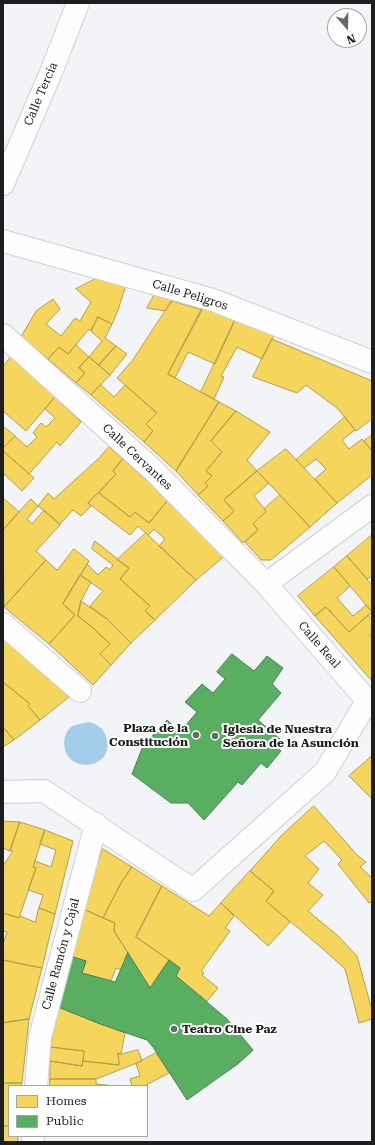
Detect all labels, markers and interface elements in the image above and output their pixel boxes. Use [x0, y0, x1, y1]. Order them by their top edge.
north arrow [327, 8, 367, 48]
text: N [345, 31, 357, 46]
street label: Calle Tercia [21, 60, 61, 128]
street label: Calle Peligros [150, 277, 230, 313]
street label: Calle Cervantes [99, 421, 175, 493]
street label: Calle Real [295, 619, 343, 671]
place label: Plaza de la Constitución [109, 721, 188, 749]
place label: Iglesia de Nuestra Señora de la Asunción [223, 722, 359, 750]
marker: Plaza de la Constitución [191, 730, 201, 740]
marker: Iglesia de Nuestra Señora de la Asunción [210, 731, 220, 741]
street label: Calle Ramón y Cajal [39, 897, 83, 1011]
place label: Teatro Cine Paz [182, 1022, 277, 1036]
marker: Teatro Cine Paz [169, 1024, 179, 1034]
legend [8, 1085, 148, 1137]
text: Homes [46, 1094, 86, 1108]
text: Public [46, 1114, 83, 1128]

